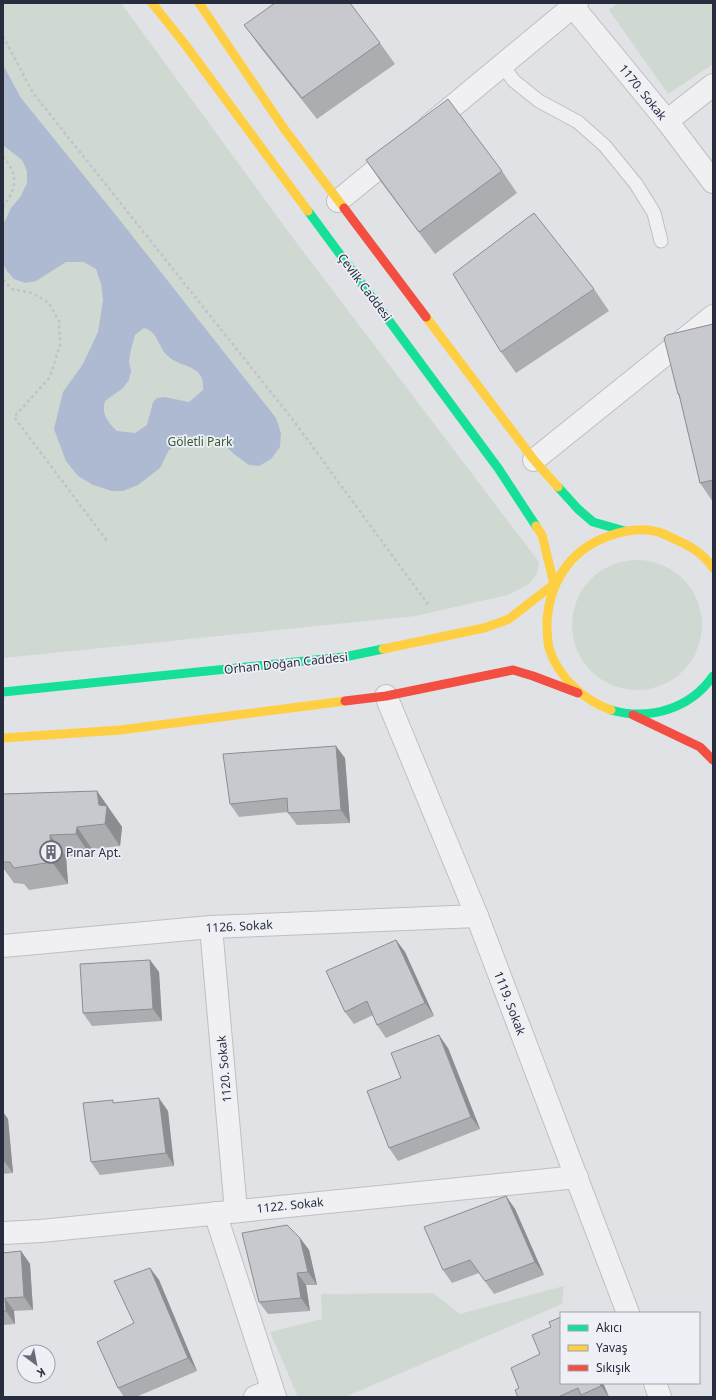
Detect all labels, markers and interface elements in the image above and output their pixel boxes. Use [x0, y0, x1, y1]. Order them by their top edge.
street label: 1170. Sokak [615, 61, 671, 124]
street label: Çevlik Caddesi [334, 250, 396, 324]
park label: Göletli Park [168, 433, 233, 450]
street label: Orhan Doğan Caddesi [223, 648, 349, 678]
building icon: Pınar Apt. [38, 839, 64, 865]
place label: Pınar Apt. [66, 844, 121, 861]
street label: 1126. Sokak [205, 916, 274, 936]
street label: 1119. Sokak [490, 969, 530, 1038]
street label: 1120. Sokak [213, 1034, 235, 1103]
street label: 1122. Sokak [256, 1193, 325, 1217]
legend [560, 1312, 700, 1384]
text: Akıcı [596, 1319, 622, 1336]
text: Yavaş [596, 1339, 628, 1356]
north arrow [16, 1344, 56, 1384]
text: Sıkışık [596, 1359, 631, 1376]
text: K [34, 1365, 49, 1382]

